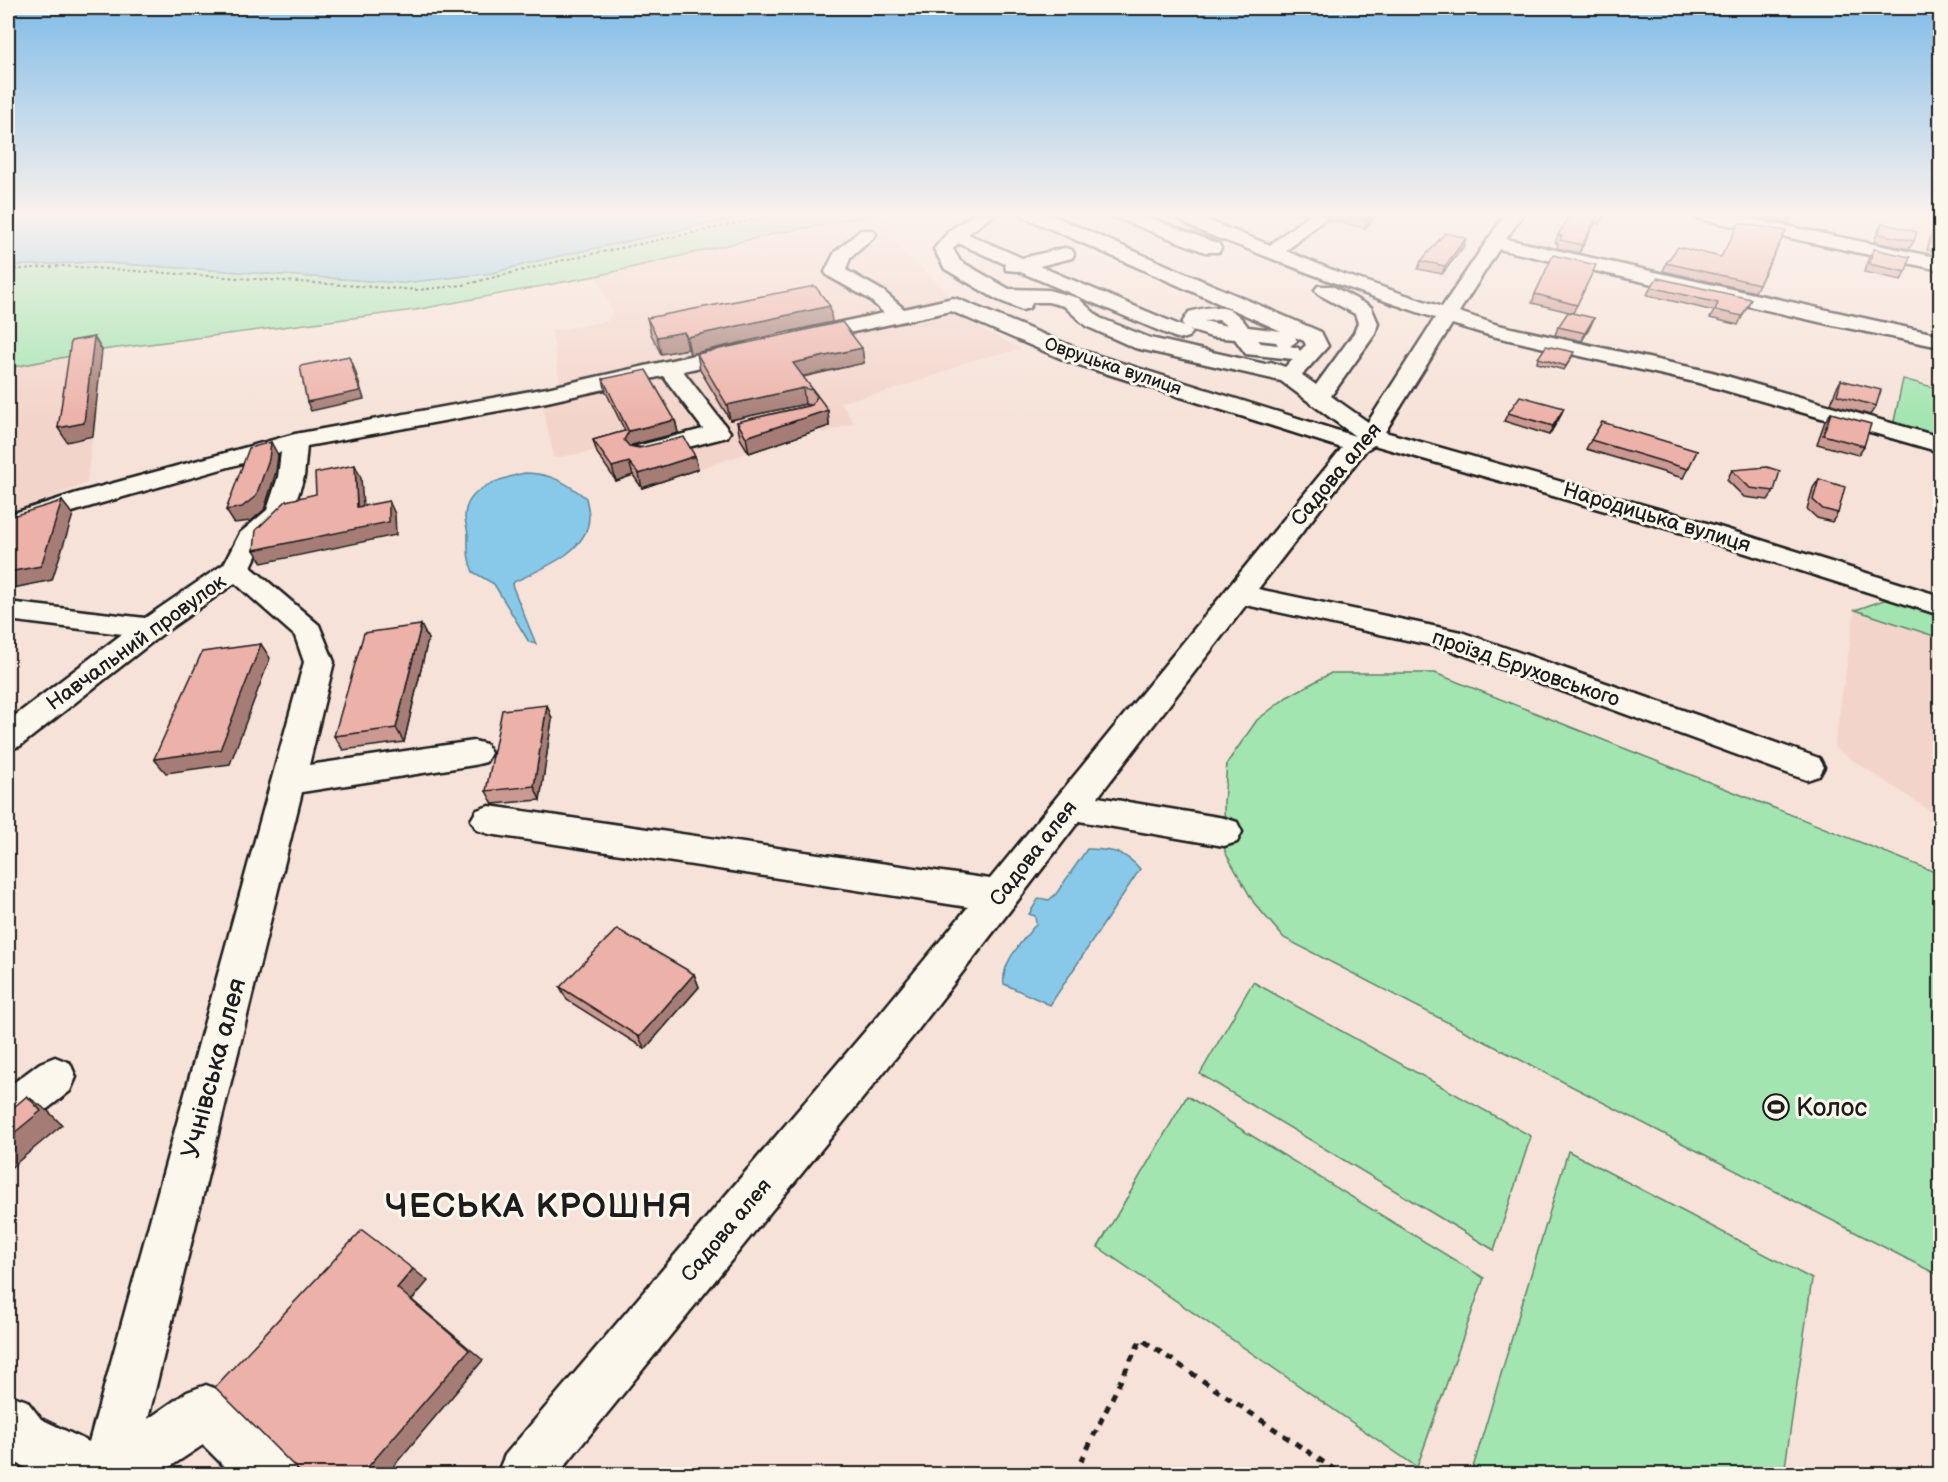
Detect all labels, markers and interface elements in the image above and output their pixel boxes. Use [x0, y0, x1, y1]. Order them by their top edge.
street label: Овруцька вулиця [1041, 333, 1184, 400]
street label: Садова алея [1286, 418, 1387, 531]
street label: Народицька вулиця [1560, 477, 1754, 558]
street label: Навчальний провулок [42, 569, 231, 716]
street label: проїзд Бруховського [1429, 625, 1623, 712]
street label: Садова алея [984, 796, 1082, 911]
street label: Учнівська алея [175, 975, 253, 1162]
sports icon: Колос [1761, 1092, 1791, 1122]
place label: Колос [1796, 1093, 1867, 1124]
street label: Садова алея [676, 1174, 777, 1287]
district label: ЧЕСЬКА КРОШНЯ [385, 1187, 693, 1227]

